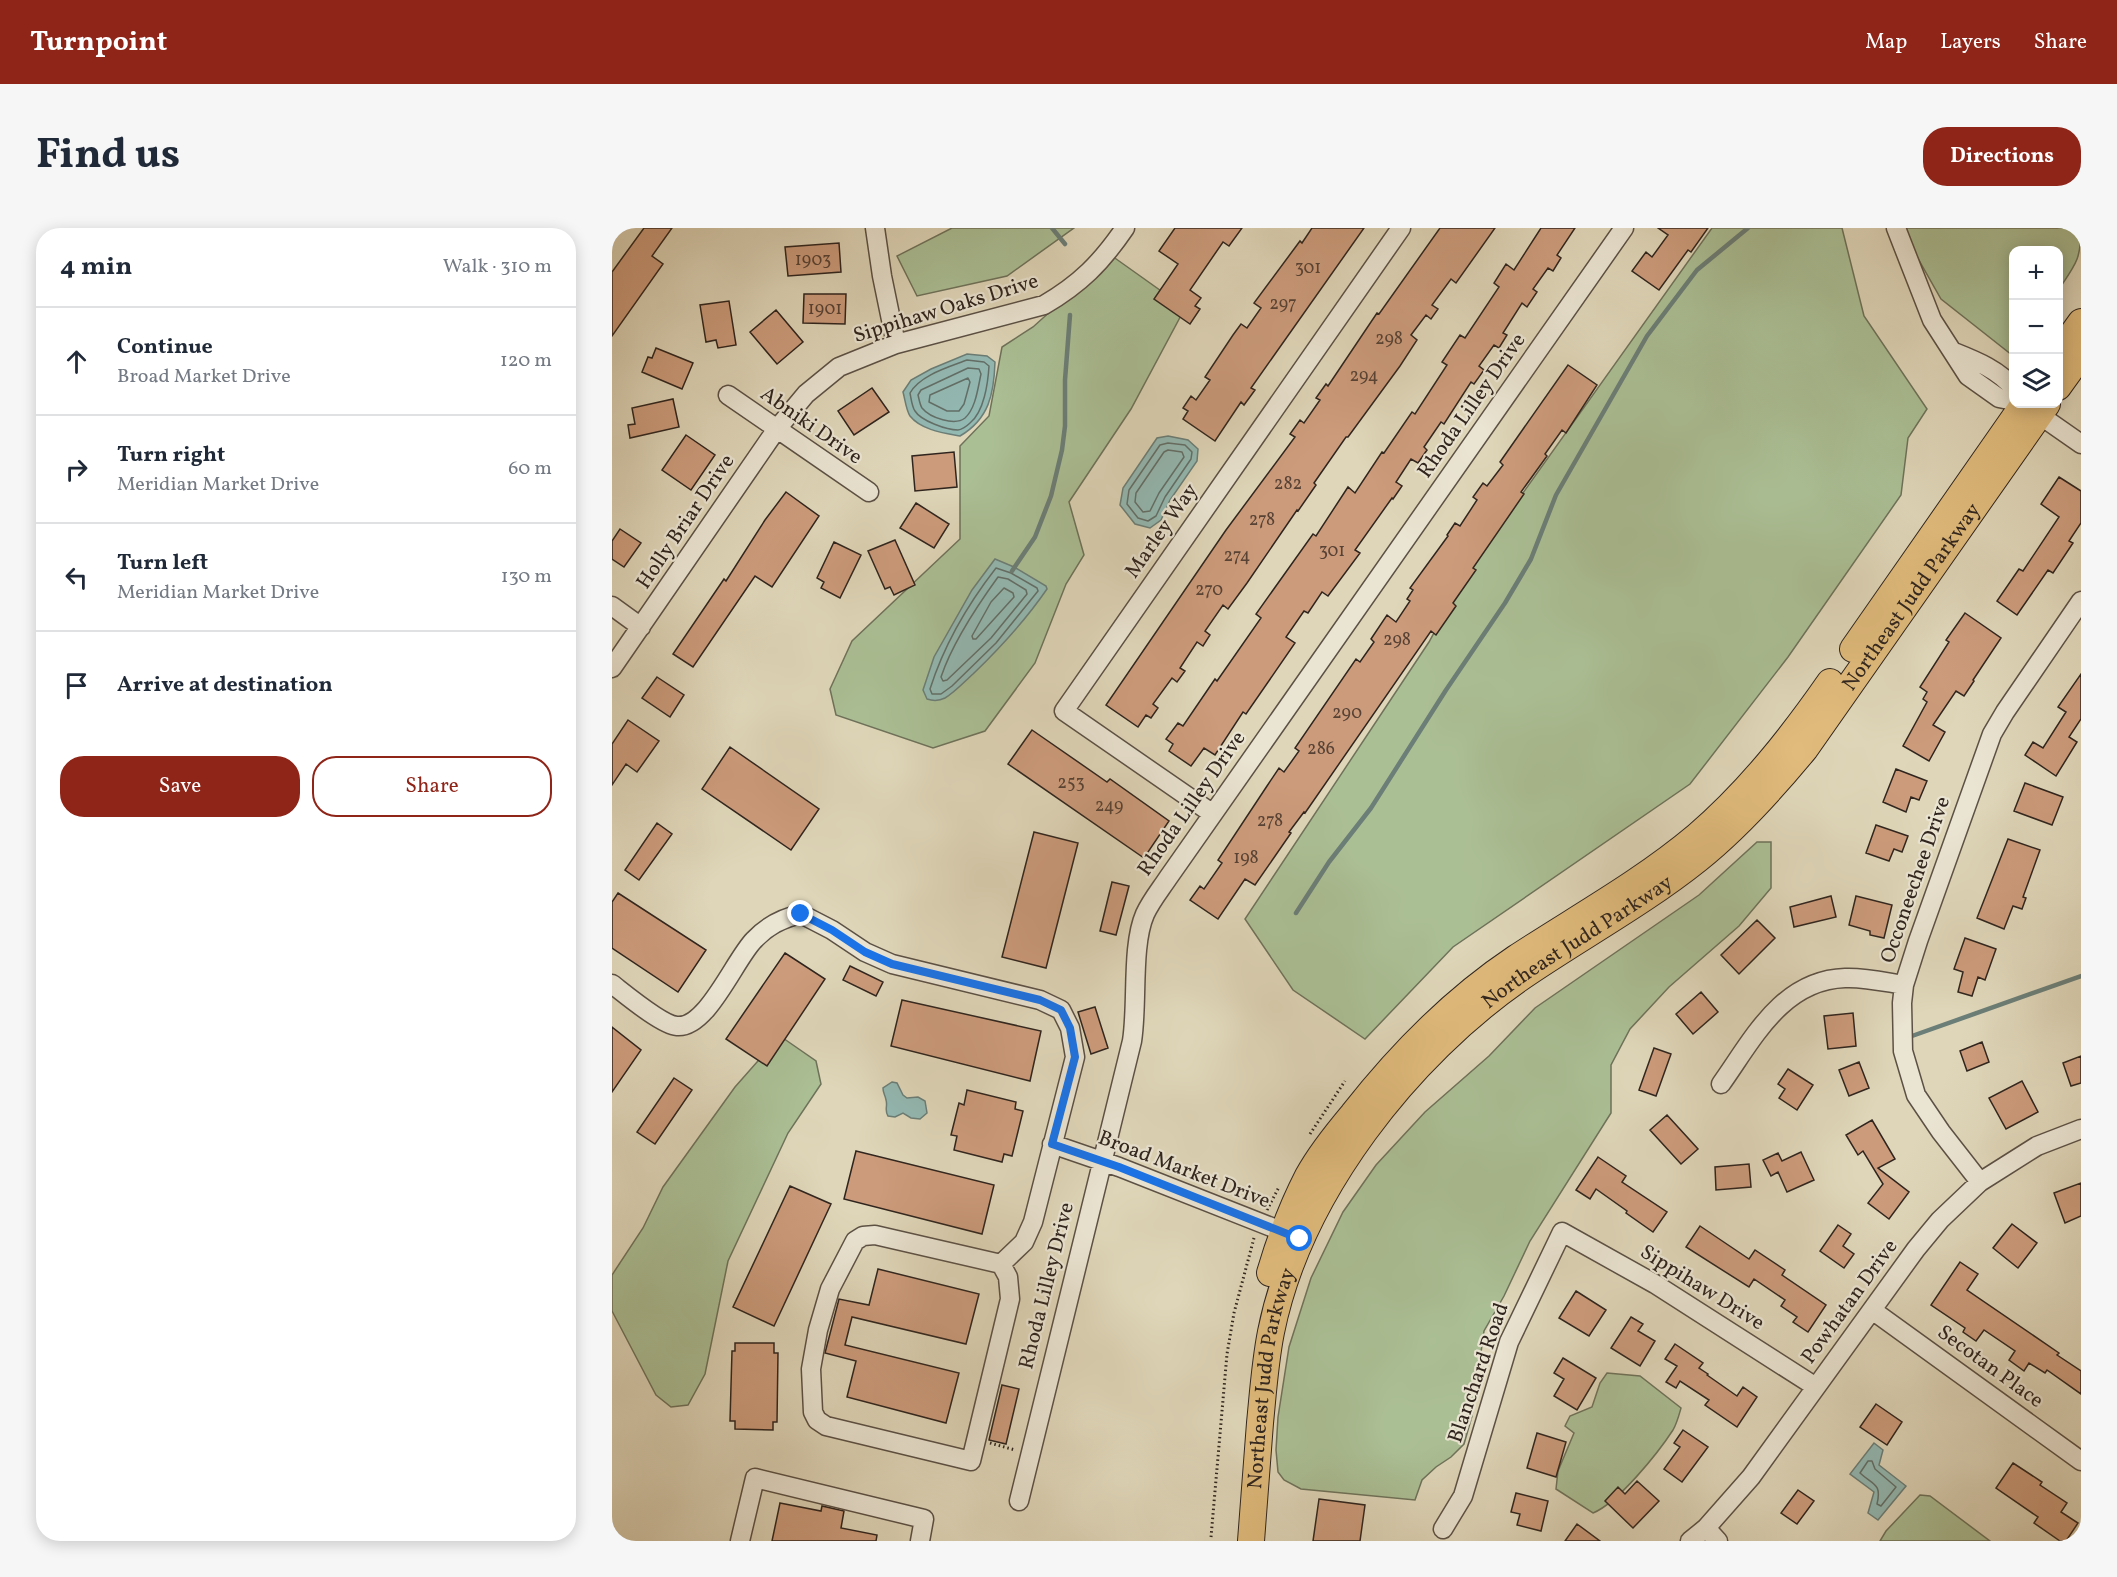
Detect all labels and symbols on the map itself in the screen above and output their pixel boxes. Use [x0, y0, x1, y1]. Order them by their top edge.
house number: 1903 [795, 248, 831, 273]
house number: 301 [1295, 256, 1321, 281]
street label: Sippihaw Oaks Drive [850, 267, 1042, 351]
house number: 297 [1269, 292, 1297, 317]
house number: 1901 [808, 297, 842, 322]
house number: 298 [1375, 327, 1403, 352]
street label: Rhoda Lilley Drive [1411, 328, 1533, 484]
house number: 294 [1349, 364, 1379, 389]
street label: Abniki Drive [754, 380, 868, 472]
street label: Holly Briar Drive [630, 449, 742, 595]
house number: 282 [1274, 472, 1302, 497]
street label: Marley Way [1119, 477, 1206, 584]
street label: Northeast Judd Parkway [1836, 497, 1988, 697]
house number: 278 [1249, 508, 1275, 533]
house number: 301 [1319, 539, 1345, 564]
house number: 274 [1224, 544, 1250, 569]
house number: 270 [1195, 578, 1223, 603]
house number: 298 [1383, 628, 1411, 653]
house number: 290 [1332, 701, 1362, 726]
street label: Rhoda Lilley Drive [1131, 726, 1253, 882]
house number: 286 [1307, 737, 1335, 762]
house number: 253 [1057, 771, 1085, 796]
street label: Occoneechee Drive [1874, 793, 1958, 967]
house number: 249 [1095, 794, 1123, 819]
house number: 278 [1257, 809, 1283, 834]
house number: 198 [1233, 846, 1259, 871]
street label: Northeast Judd Parkway [1476, 868, 1679, 1016]
route end [787, 900, 813, 926]
street label: Broad Market Drive [1094, 1124, 1274, 1216]
street label: Rhoda Lilley Drive [1012, 1199, 1082, 1373]
route start [1286, 1225, 1312, 1251]
street label: Powhatan Drive [1795, 1234, 1905, 1370]
street label: Sippihaw Drive [1634, 1238, 1770, 1338]
street label: Northeast Judd Parkway [1241, 1263, 1303, 1490]
street label: Blanchard Road [1441, 1299, 1517, 1447]
street label: Secotan Place [1931, 1319, 2049, 1415]

